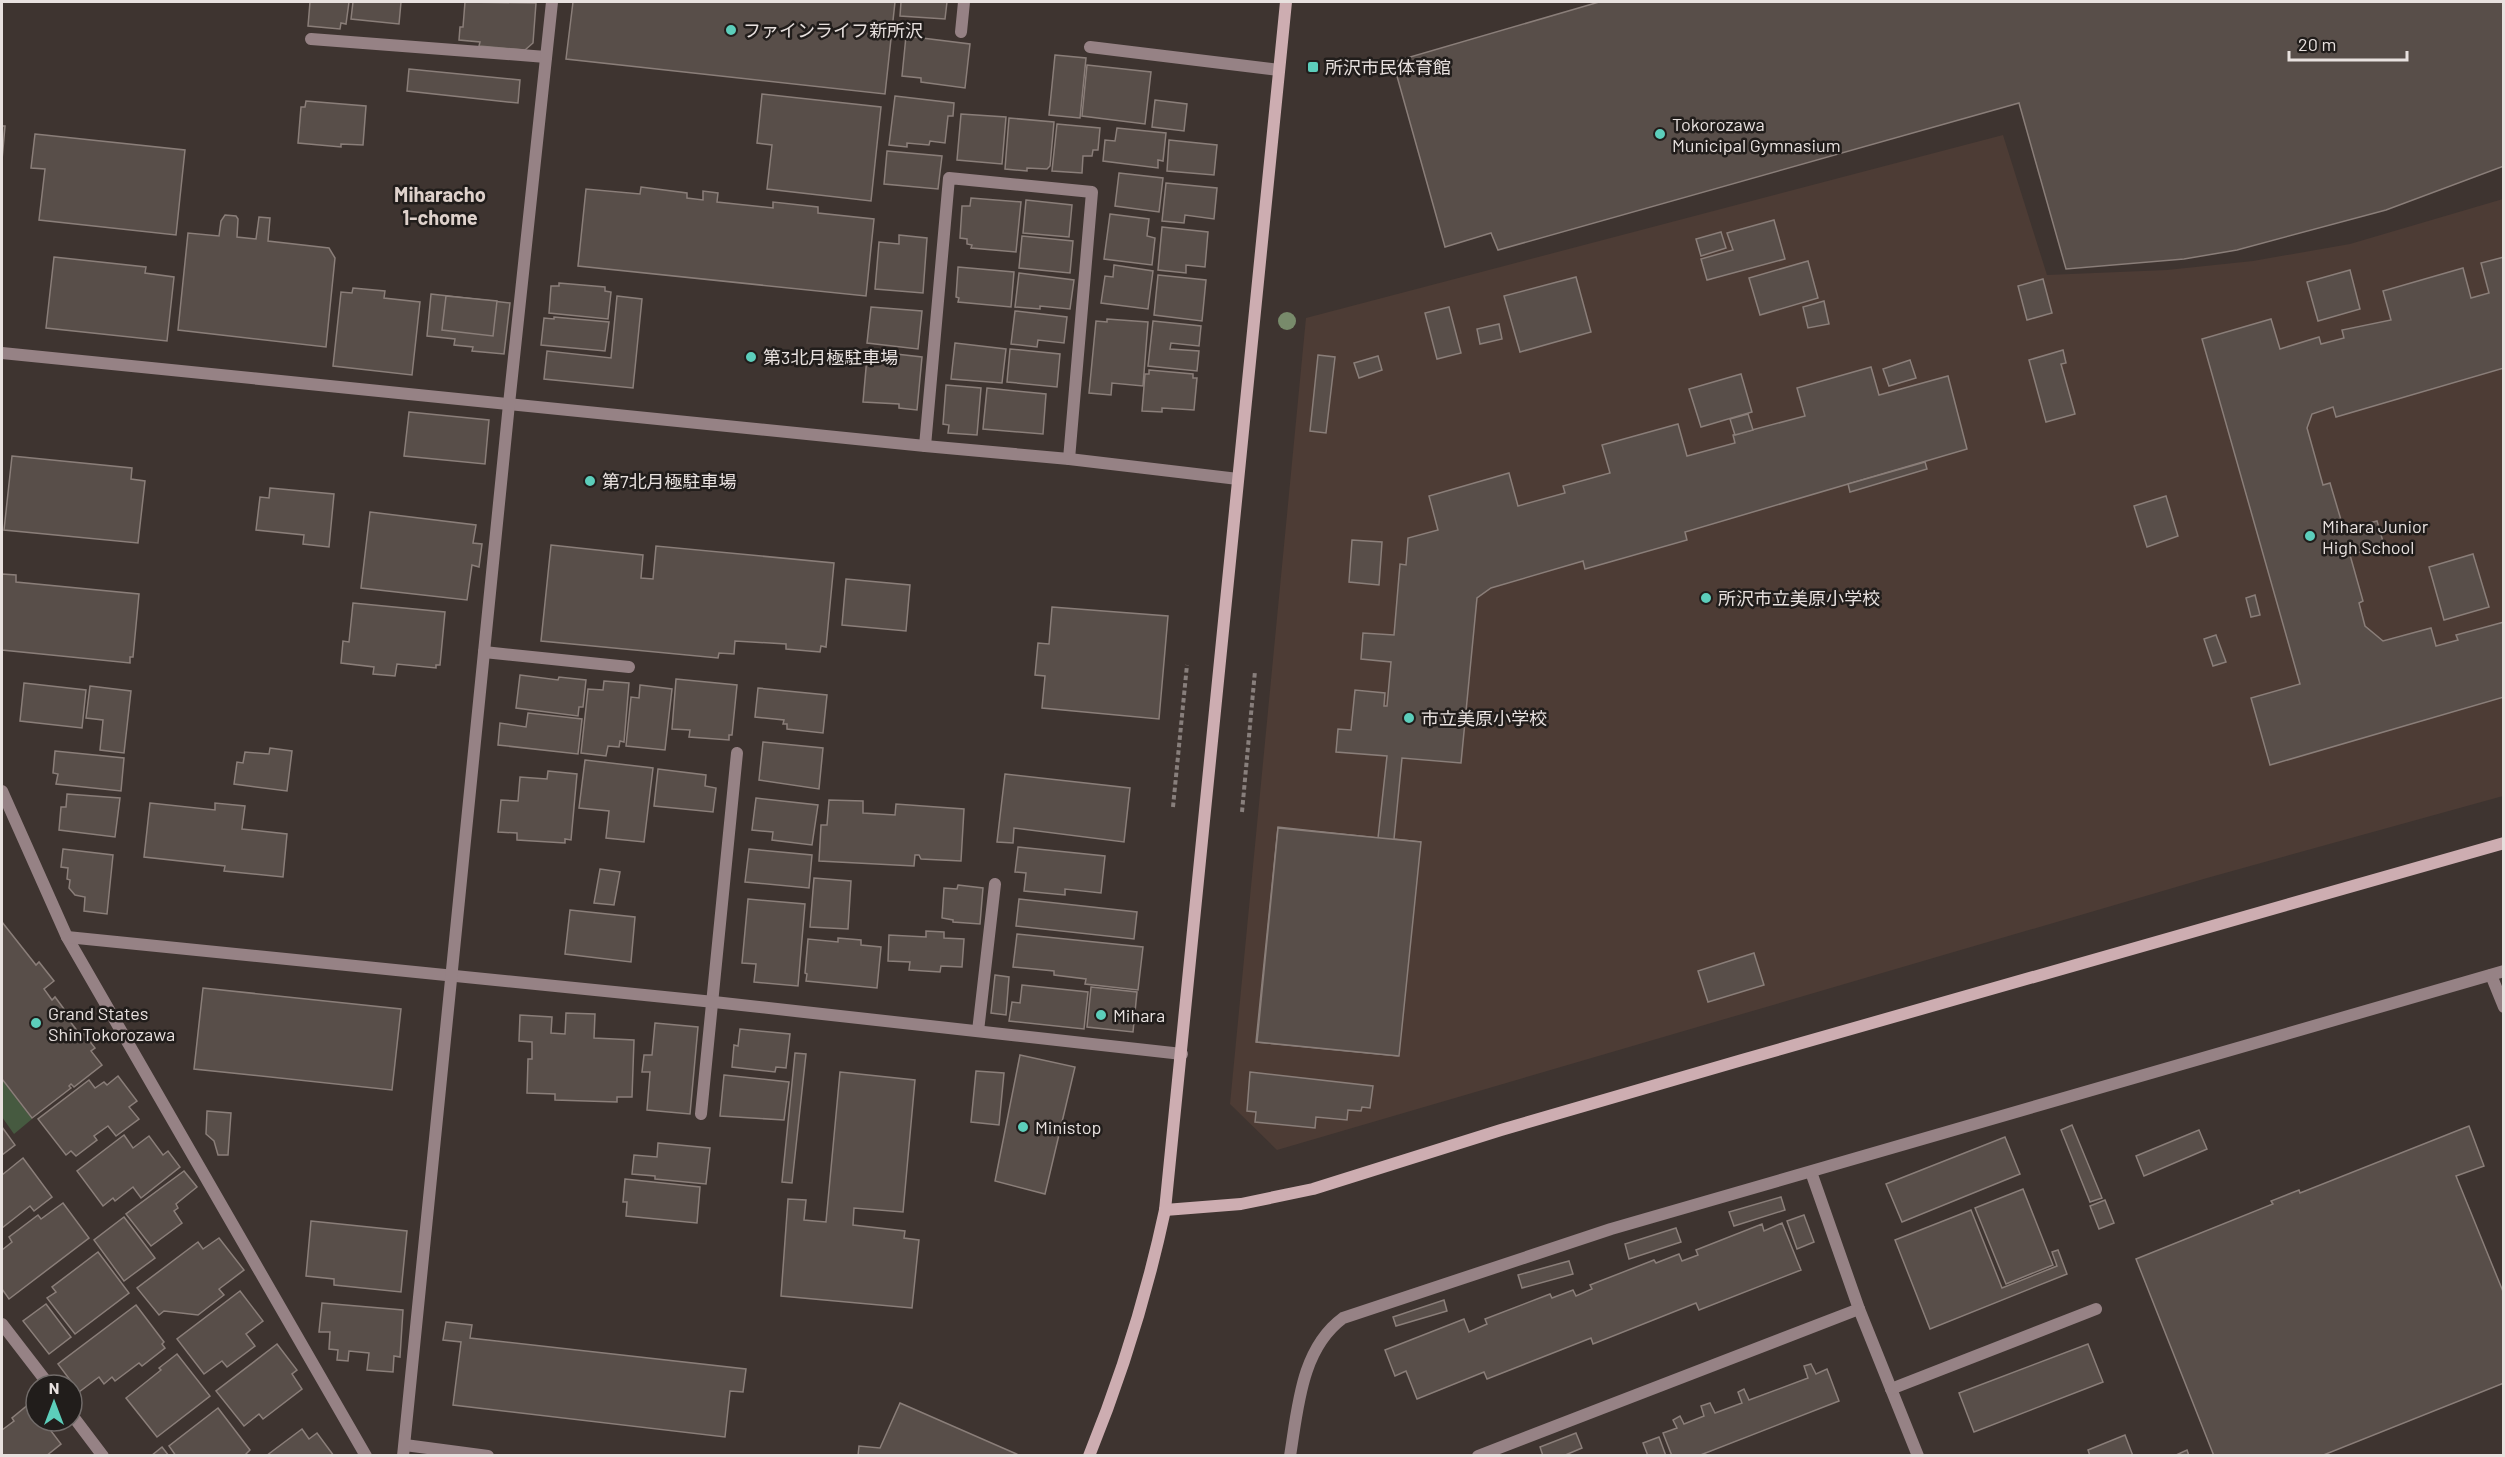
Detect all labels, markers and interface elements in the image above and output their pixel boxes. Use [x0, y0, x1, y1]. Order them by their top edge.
place label: ファインライフ新所沢 [743, 19, 923, 41]
marker: ファインライフ新所沢 [724, 23, 738, 37]
scale bar [2289, 24, 2408, 62]
text: 20 m [2298, 33, 2336, 55]
place label: 所沢市民体育館 [1325, 56, 1451, 78]
marker: 所沢市民体育館 [1306, 60, 1320, 74]
place label: Tokorozawa Municipal Gymnasium [1672, 113, 1841, 156]
marker: Tokorozawa Municipal Gymnasium [1653, 127, 1667, 141]
district label: Miharacho 1-chome [394, 182, 486, 229]
place label: 第3北月極駐車場 [763, 346, 898, 368]
marker: 第3北月極駐車場 [744, 350, 758, 364]
place label: 第7北月極駐車場 [602, 470, 737, 492]
marker: 第7北月極駐車場 [583, 474, 597, 488]
place label: Mihara Junior High School [2322, 515, 2429, 558]
marker: Mihara Junior High School [2303, 529, 2317, 543]
place label: 所沢市立美原小学校 [1718, 587, 1880, 609]
marker: 所沢市立美原小学校 [1699, 591, 1713, 605]
place label: 市立美原小学校 [1421, 707, 1547, 729]
marker: 市立美原小学校 [1402, 711, 1416, 725]
place label: Grand States ShinTokorozawa [48, 1002, 175, 1045]
place label: Mihara [1113, 1004, 1165, 1026]
marker: Mihara [1094, 1008, 1108, 1022]
marker: Grand States ShinTokorozawa [29, 1016, 43, 1030]
place label: Ministop [1035, 1116, 1101, 1138]
marker: Ministop [1016, 1120, 1030, 1134]
north arrow [24, 1373, 84, 1433]
text: N [49, 1378, 59, 1397]

